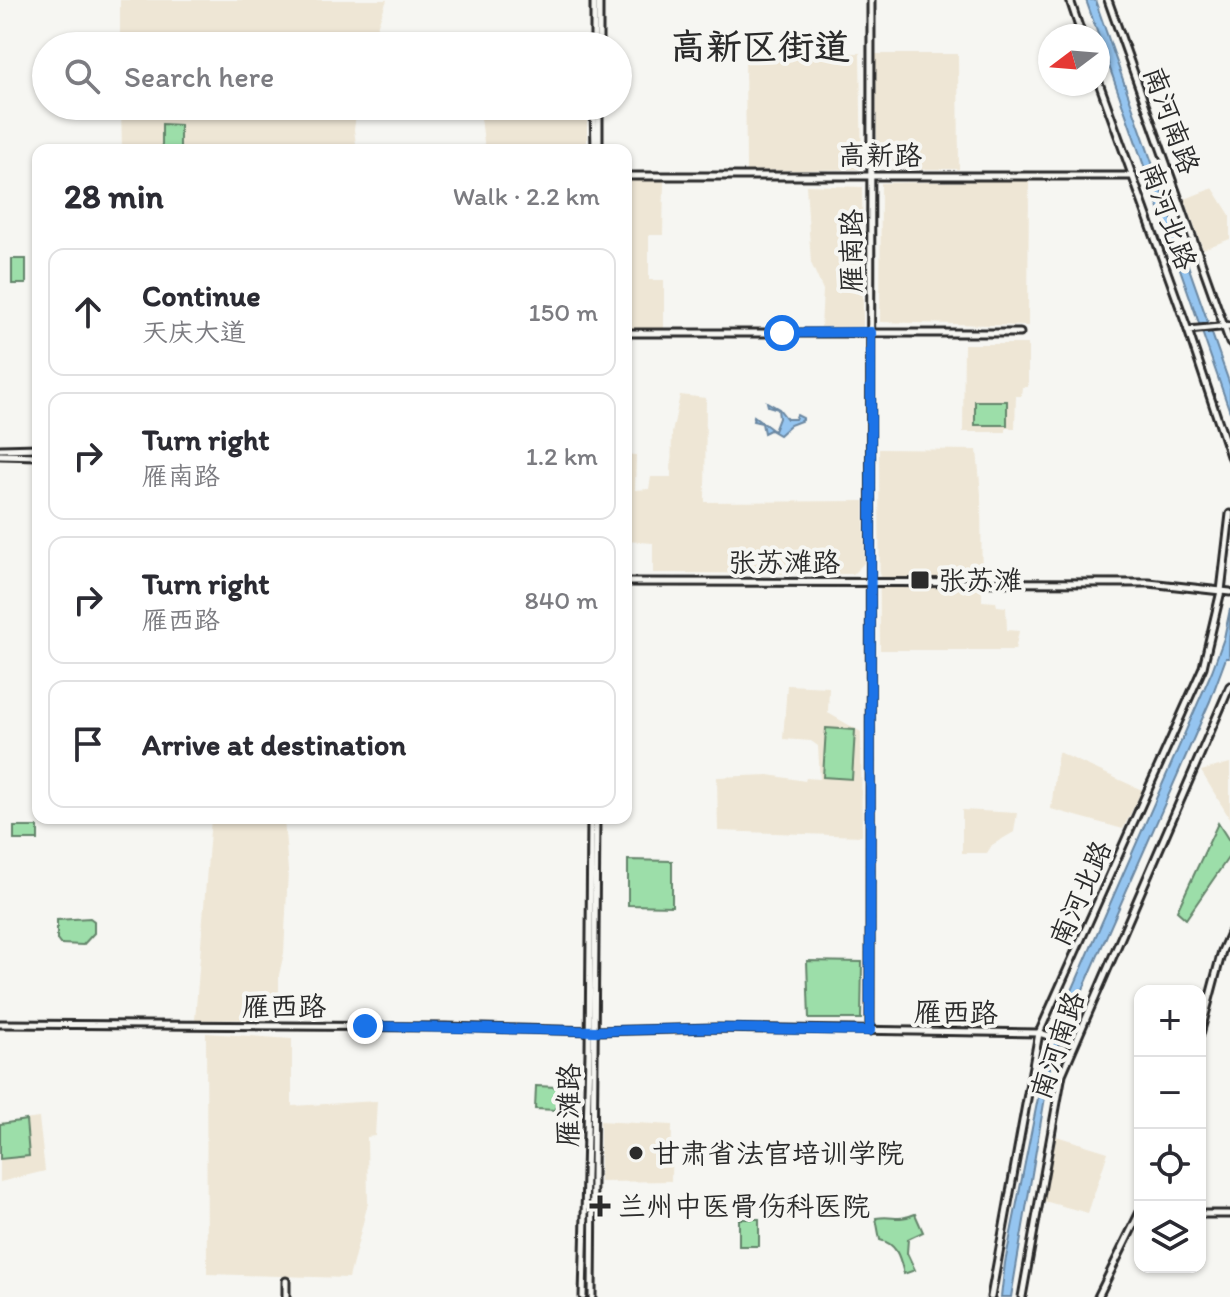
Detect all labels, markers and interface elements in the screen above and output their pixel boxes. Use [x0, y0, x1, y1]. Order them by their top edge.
north arrow [1038, 24, 1110, 96]
district label: 高新区街道 [670, 25, 850, 68]
search box [32, 32, 632, 120]
icon: search [60, 54, 104, 98]
text: Search here [124, 58, 274, 95]
street label: 南河南路 [1137, 62, 1207, 178]
street label: 高新路 [838, 138, 922, 172]
street label: 南河北路 [1134, 158, 1204, 274]
text: 28 min [64, 176, 164, 217]
text: Walk · 2.2 km [453, 180, 600, 212]
street label: 雁南路 [834, 209, 868, 293]
text: Continue [142, 277, 261, 314]
icon: ahead [66, 290, 110, 334]
text: 150 m [529, 296, 598, 328]
route start [764, 315, 800, 351]
text: 天庆大道 [142, 316, 246, 348]
text: Turn right [142, 421, 270, 458]
icon: right [66, 434, 110, 478]
text: 1.2 km [526, 440, 598, 472]
text: 雁南路 [142, 460, 220, 492]
street label: 张苏滩路 [728, 545, 840, 579]
place label: 张苏滩 [938, 563, 1022, 597]
text: Turn right [142, 565, 270, 602]
marker: 张苏滩 [909, 569, 931, 591]
icon: right [66, 578, 110, 622]
text: 840 m [524, 584, 598, 616]
text: 雁西路 [142, 604, 220, 636]
icon: arrive [66, 722, 110, 766]
text: Arrive at destination [142, 726, 406, 763]
street label: 南河北路 [1042, 835, 1118, 951]
map controls [1134, 985, 1206, 1273]
button: + [1134, 985, 1206, 1057]
street label: 南河南路 [1023, 987, 1091, 1103]
street label: 雁西路 [242, 989, 326, 1023]
street label: 雁西路 [914, 994, 998, 1030]
route end [347, 1008, 383, 1044]
button: − [1134, 1057, 1206, 1129]
street label: 雁滩路 [550, 1063, 586, 1147]
button: locate [1134, 1129, 1206, 1201]
place label: 甘肃省法官培训学院 [652, 1136, 904, 1170]
marker: 甘肃省法官培训学院 [627, 1144, 645, 1162]
place label: 兰州中医骨伤科医院 [618, 1189, 870, 1223]
marker: 兰州中医骨伤科医院 [589, 1195, 611, 1217]
button: layers [1134, 1201, 1206, 1273]

